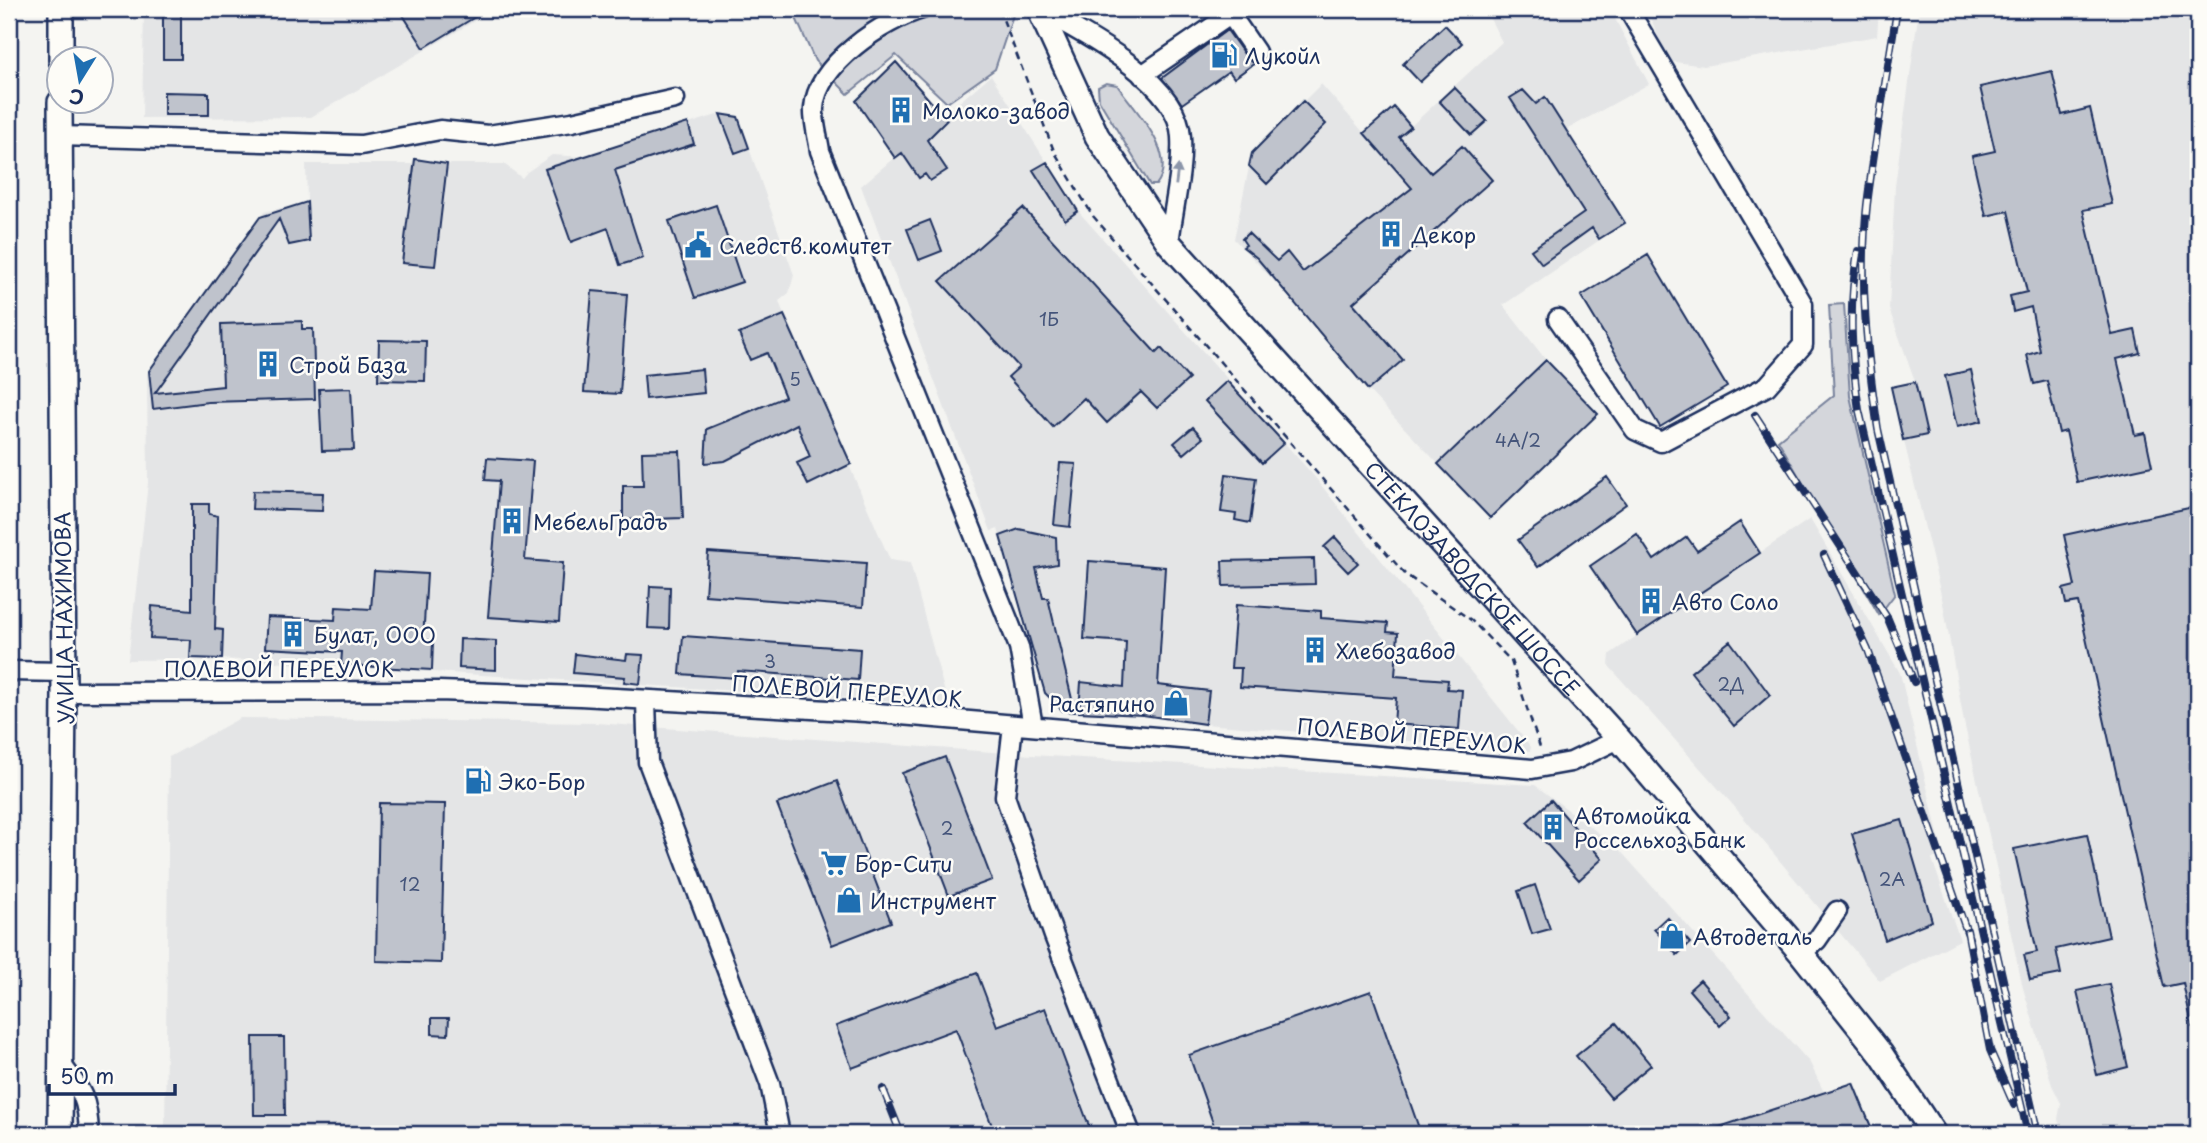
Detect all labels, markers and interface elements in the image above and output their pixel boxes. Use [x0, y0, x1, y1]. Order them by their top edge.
place label: Лукойл [1245, 39, 1321, 71]
fuel station icon: Лукойл [1209, 40, 1239, 70]
north arrow [46, 46, 116, 116]
text: С [67, 83, 86, 113]
place label: Молоко-завод [922, 94, 1070, 126]
building icon: Молоко-завод [886, 95, 916, 125]
one-way arrow [1171, 164, 1182, 186]
place label: Декор [1411, 218, 1476, 250]
building icon: Декор [1376, 219, 1406, 249]
place label: Следств.комитет [719, 229, 892, 261]
public building icon: Следств.комитет [683, 230, 713, 260]
house number: 1Б [1039, 305, 1059, 332]
place label: Строй База [289, 348, 408, 380]
building icon: Строй База [253, 349, 283, 379]
house number: 5 [789, 365, 801, 392]
house number: 4А/2 [1495, 426, 1541, 453]
street label: СТЕКЛОЗАВОДСКОЕ ШОССЕ [1358, 454, 1588, 703]
place label: МебельГрадъ [533, 505, 668, 537]
building icon: МебельГрадъ [497, 506, 527, 536]
street label: УЛИЦА НАХИМОВА [45, 512, 81, 724]
place label: Авто Соло [1672, 585, 1779, 617]
building icon: Авто Соло [1636, 586, 1666, 616]
place label: Булат, ООО [314, 618, 436, 650]
building icon: Булат, ООО [278, 619, 308, 649]
place label: Хлебозавод [1336, 634, 1456, 666]
building icon: Хлебозавод [1300, 635, 1330, 665]
house number: 3 [764, 647, 776, 674]
street label: ПОЛЕВОЙ ПЕРЕУЛОК [164, 652, 394, 684]
street label: ПОЛЕВОЙ ПЕРЕУЛОК [731, 666, 963, 714]
house number: 2Д [1718, 670, 1744, 697]
place label: Растяпино [1049, 687, 1155, 719]
shop icon: Растяпино [1161, 688, 1191, 718]
street label: ПОЛЕВОЙ ПЕРЕУЛОК [1296, 709, 1528, 761]
place label: Эко-Бор [498, 765, 585, 797]
fuel station icon: Эко-Бор [463, 766, 493, 796]
place label: Автомойка Россельхоз Банк [1574, 799, 1746, 855]
building icon: Автомойка Россельхоз Банк [1538, 812, 1568, 842]
house number: 2 [941, 814, 953, 841]
place label: Бор-Сити [855, 847, 953, 879]
supermarket icon: Бор-Сити [819, 848, 849, 878]
house number: 2А [1879, 865, 1905, 892]
house number: 12 [400, 870, 420, 897]
place label: Инструмент [870, 884, 997, 916]
shop icon: Инструмент [834, 885, 864, 915]
place label: Автодеталь [1693, 920, 1812, 952]
shop icon: Автодеталь [1657, 921, 1687, 951]
scale bar [49, 1052, 175, 1096]
text: 50 m [60, 1059, 114, 1091]

